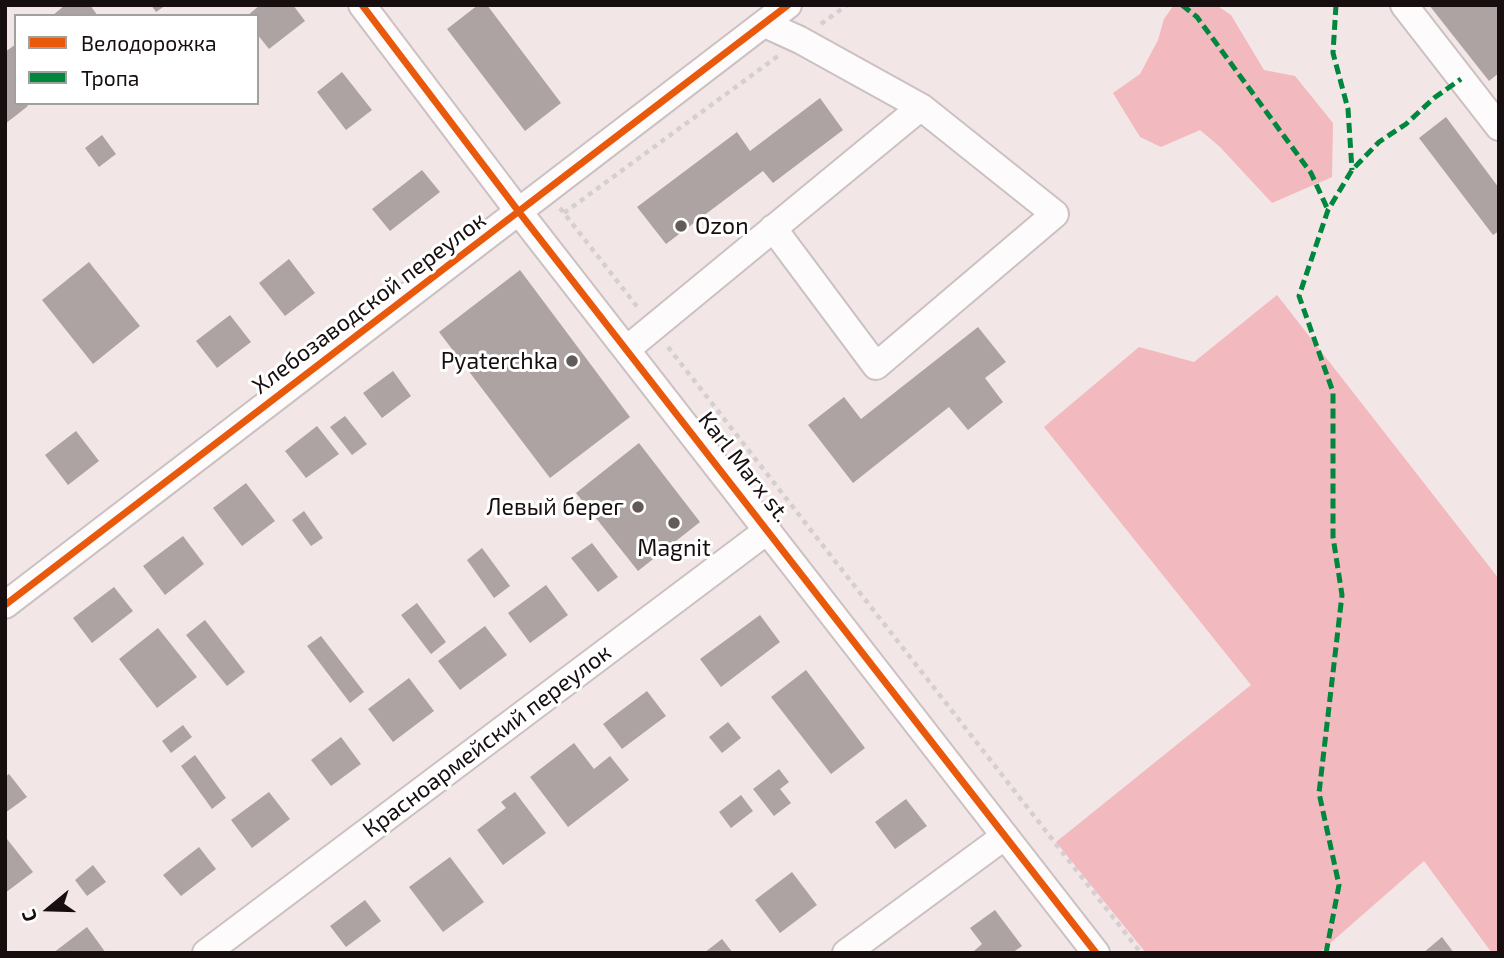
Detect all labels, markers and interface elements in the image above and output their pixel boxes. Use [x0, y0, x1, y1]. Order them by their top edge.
legend [14, 14, 259, 105]
text: Велодорожка [81, 30, 217, 55]
text: Тропа [81, 65, 139, 90]
street label: Хлебозаводской переулок [247, 206, 491, 400]
place label: Ozon [695, 212, 748, 240]
marker: Ozon [673, 218, 689, 234]
place label: Pyaterchka [441, 347, 558, 375]
marker: Pyaterchka [564, 353, 580, 369]
street label: Karl Marx st. [692, 406, 796, 528]
place label: Левый берег [487, 493, 624, 521]
marker: Левый берег [630, 499, 646, 515]
marker: Magnit [666, 515, 682, 531]
place label: Magnit [637, 534, 711, 562]
street label: Красноармейский переулок [357, 639, 617, 843]
north arrow [14, 874, 84, 944]
text: С [16, 907, 41, 925]

